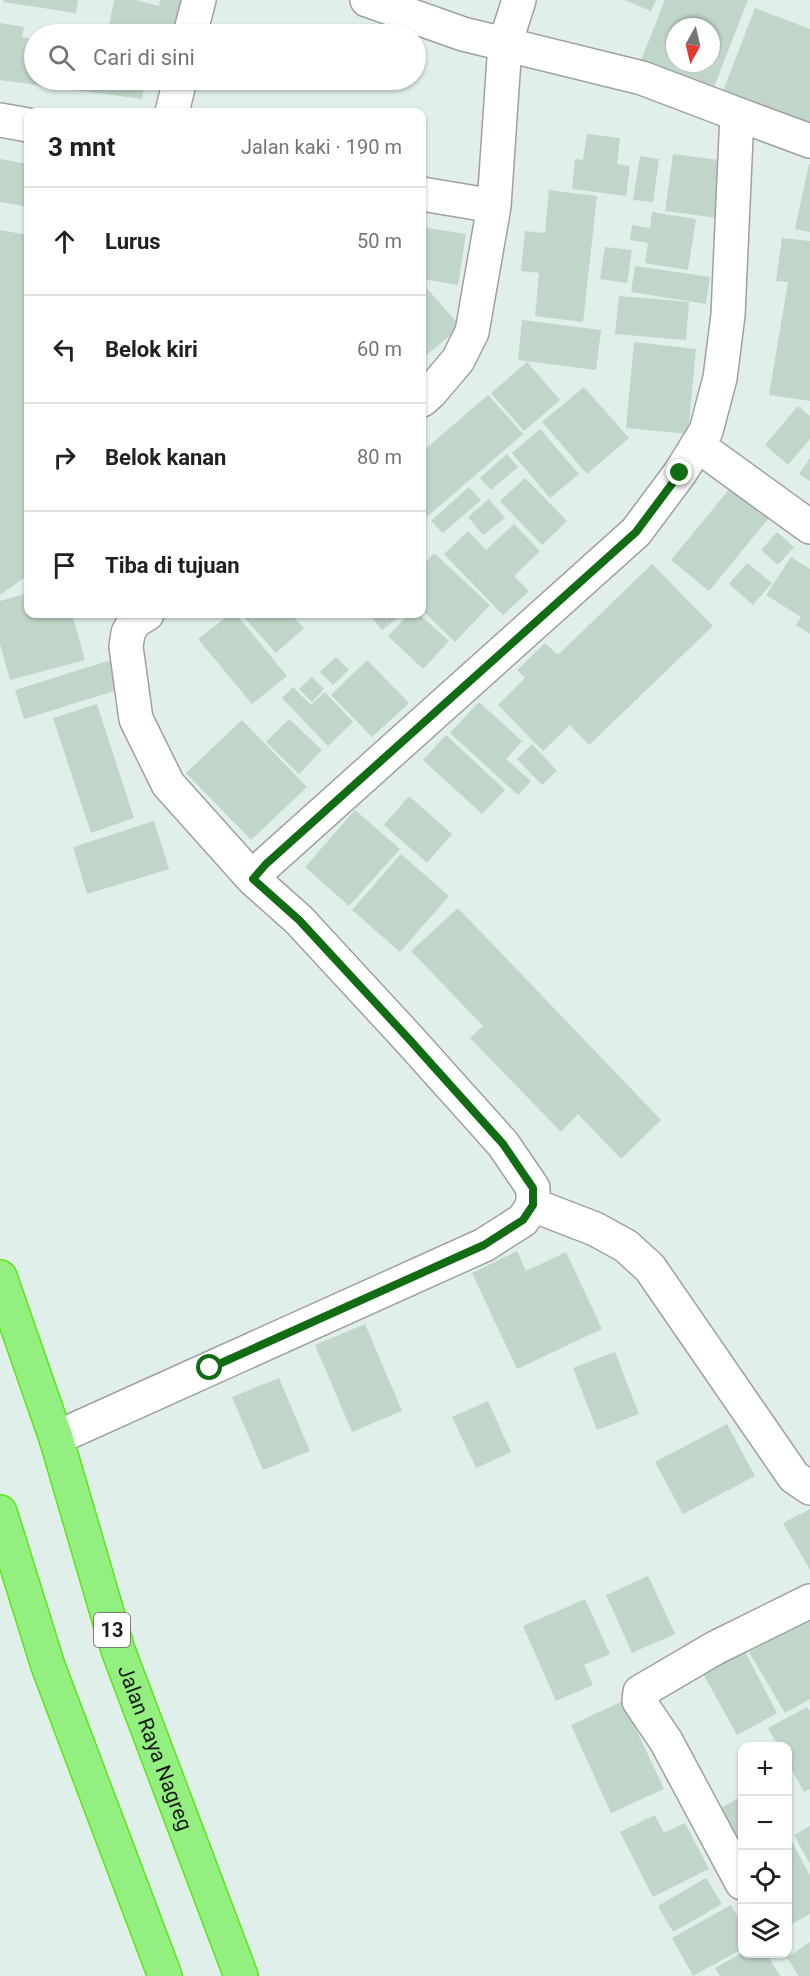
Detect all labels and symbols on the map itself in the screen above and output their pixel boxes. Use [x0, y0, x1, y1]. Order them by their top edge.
north arrow [666, 18, 720, 72]
route end [666, 459, 692, 485]
route start [196, 1354, 222, 1380]
road number: 13 [94, 1613, 130, 1647]
street label: Jalan Raya Nagreg [113, 1662, 197, 1834]

